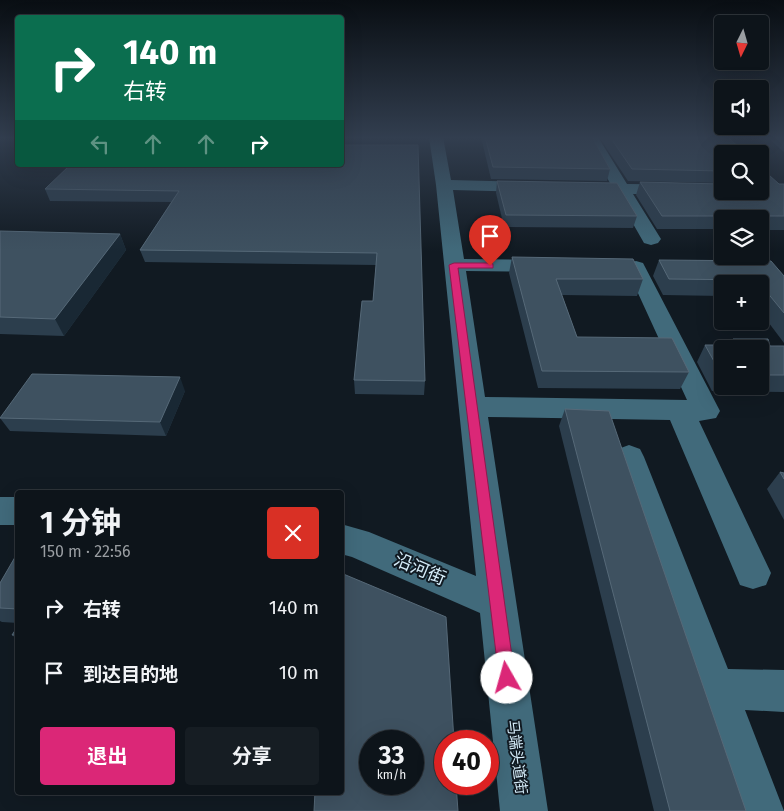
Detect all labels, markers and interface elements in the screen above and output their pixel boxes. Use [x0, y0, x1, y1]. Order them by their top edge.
north arrow [714, 15, 769, 70]
map controls [714, 15, 769, 395]
text: 140 m [123, 31, 217, 73]
icon: right [40, 35, 105, 100]
text: 右转 [123, 78, 167, 105]
button: sound [714, 80, 769, 135]
icon: left [86, 130, 114, 158]
icon: ahead [139, 130, 167, 158]
icon: ahead [192, 130, 220, 158]
icon: right [245, 130, 273, 158]
button: search [714, 145, 769, 200]
button: layers [714, 210, 769, 265]
pin [469, 215, 511, 266]
icon: arrive [476, 222, 504, 250]
button: + [714, 275, 769, 330]
button: − [714, 340, 769, 395]
text: 1 分钟 [40, 505, 121, 541]
button: close [267, 507, 319, 559]
text: 150 m · 22:56 [40, 542, 130, 561]
street label: 沿河街 [391, 548, 449, 590]
icon: right [40, 594, 68, 622]
text: 140 m [269, 596, 319, 619]
text: 右转 [83, 598, 121, 621]
position arrow [480, 651, 532, 703]
icon: arrive [40, 659, 68, 687]
text: 10 m [279, 661, 319, 684]
text: 到达目的地 [83, 663, 178, 686]
street label: 马端头道街 [503, 719, 531, 795]
button: 退出 [40, 727, 175, 785]
button: 分享 [185, 727, 319, 785]
speed limit sign: 40 [434, 730, 499, 795]
text: 33 [378, 741, 405, 771]
text: km/h [377, 768, 406, 782]

